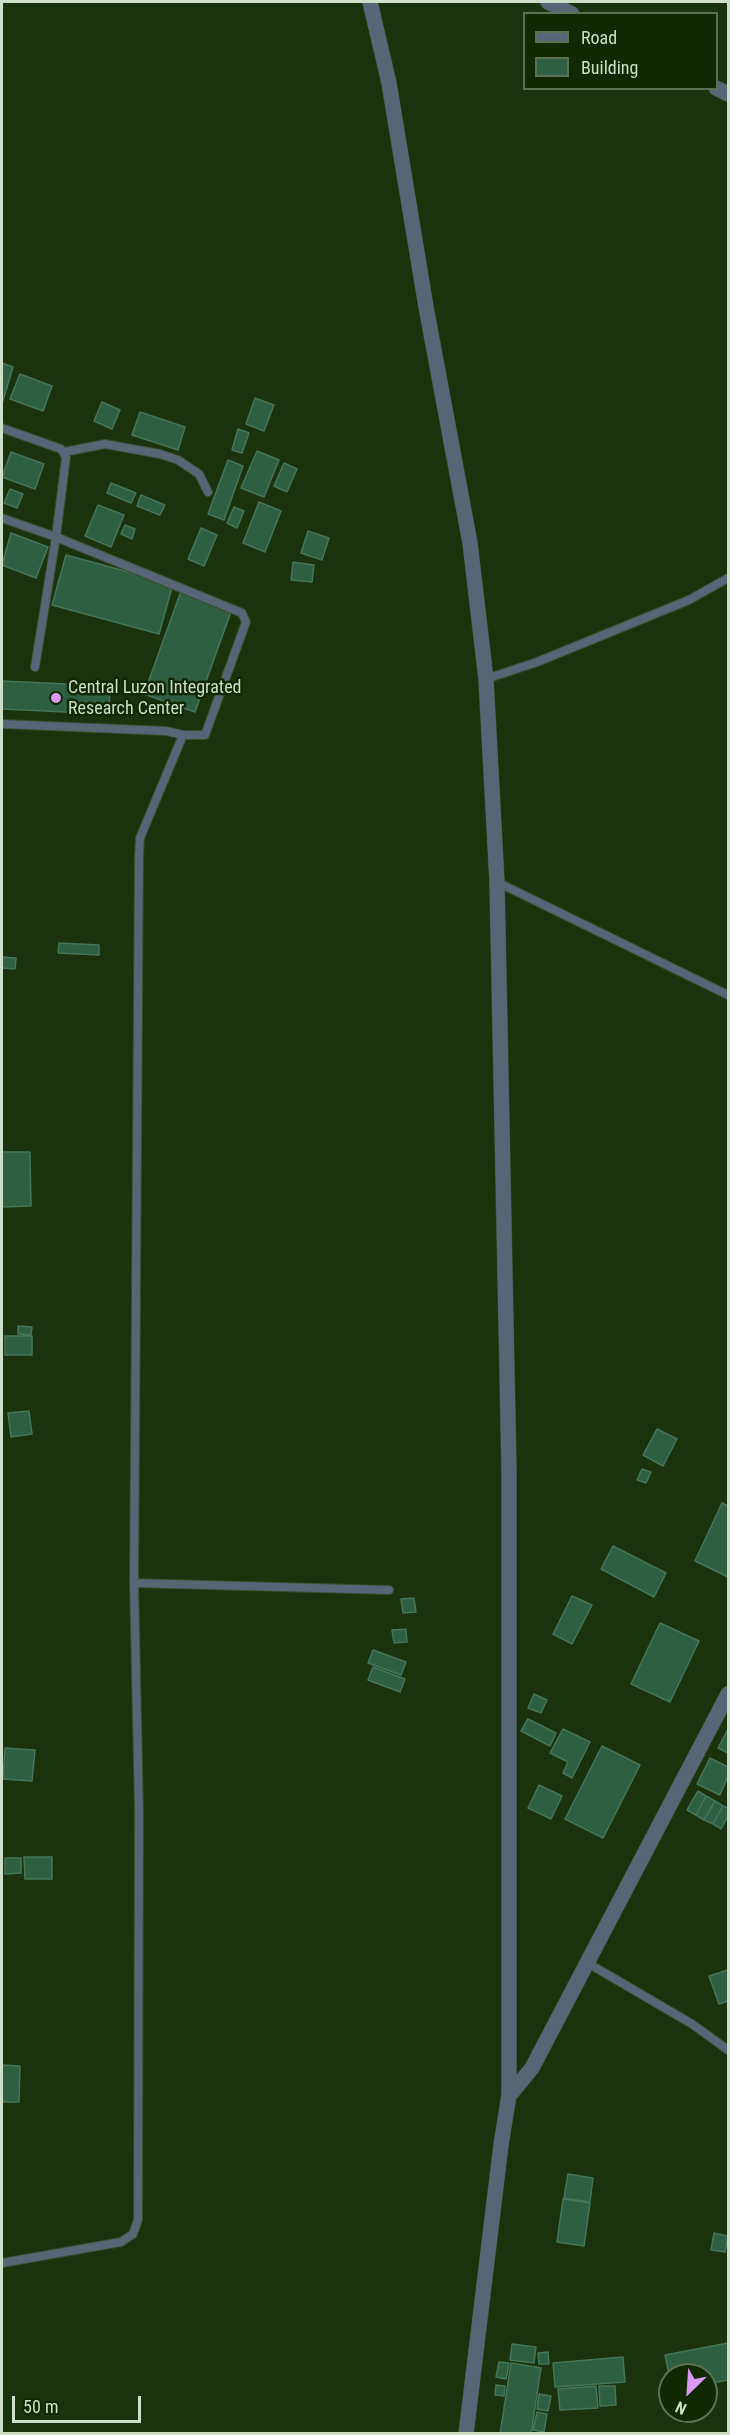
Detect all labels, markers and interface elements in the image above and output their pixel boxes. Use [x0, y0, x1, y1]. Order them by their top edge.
legend [523, 12, 718, 90]
text: Road [581, 27, 617, 48]
text: Building [581, 57, 638, 78]
place label: Central Luzon Integrated Research Center [68, 677, 242, 720]
marker: Central Luzon Integrated Research Center [49, 691, 63, 705]
north arrow [658, 2363, 718, 2423]
scale bar [15, 2384, 144, 2422]
text: 50 m [23, 2396, 58, 2417]
text: N [673, 2397, 689, 2419]

